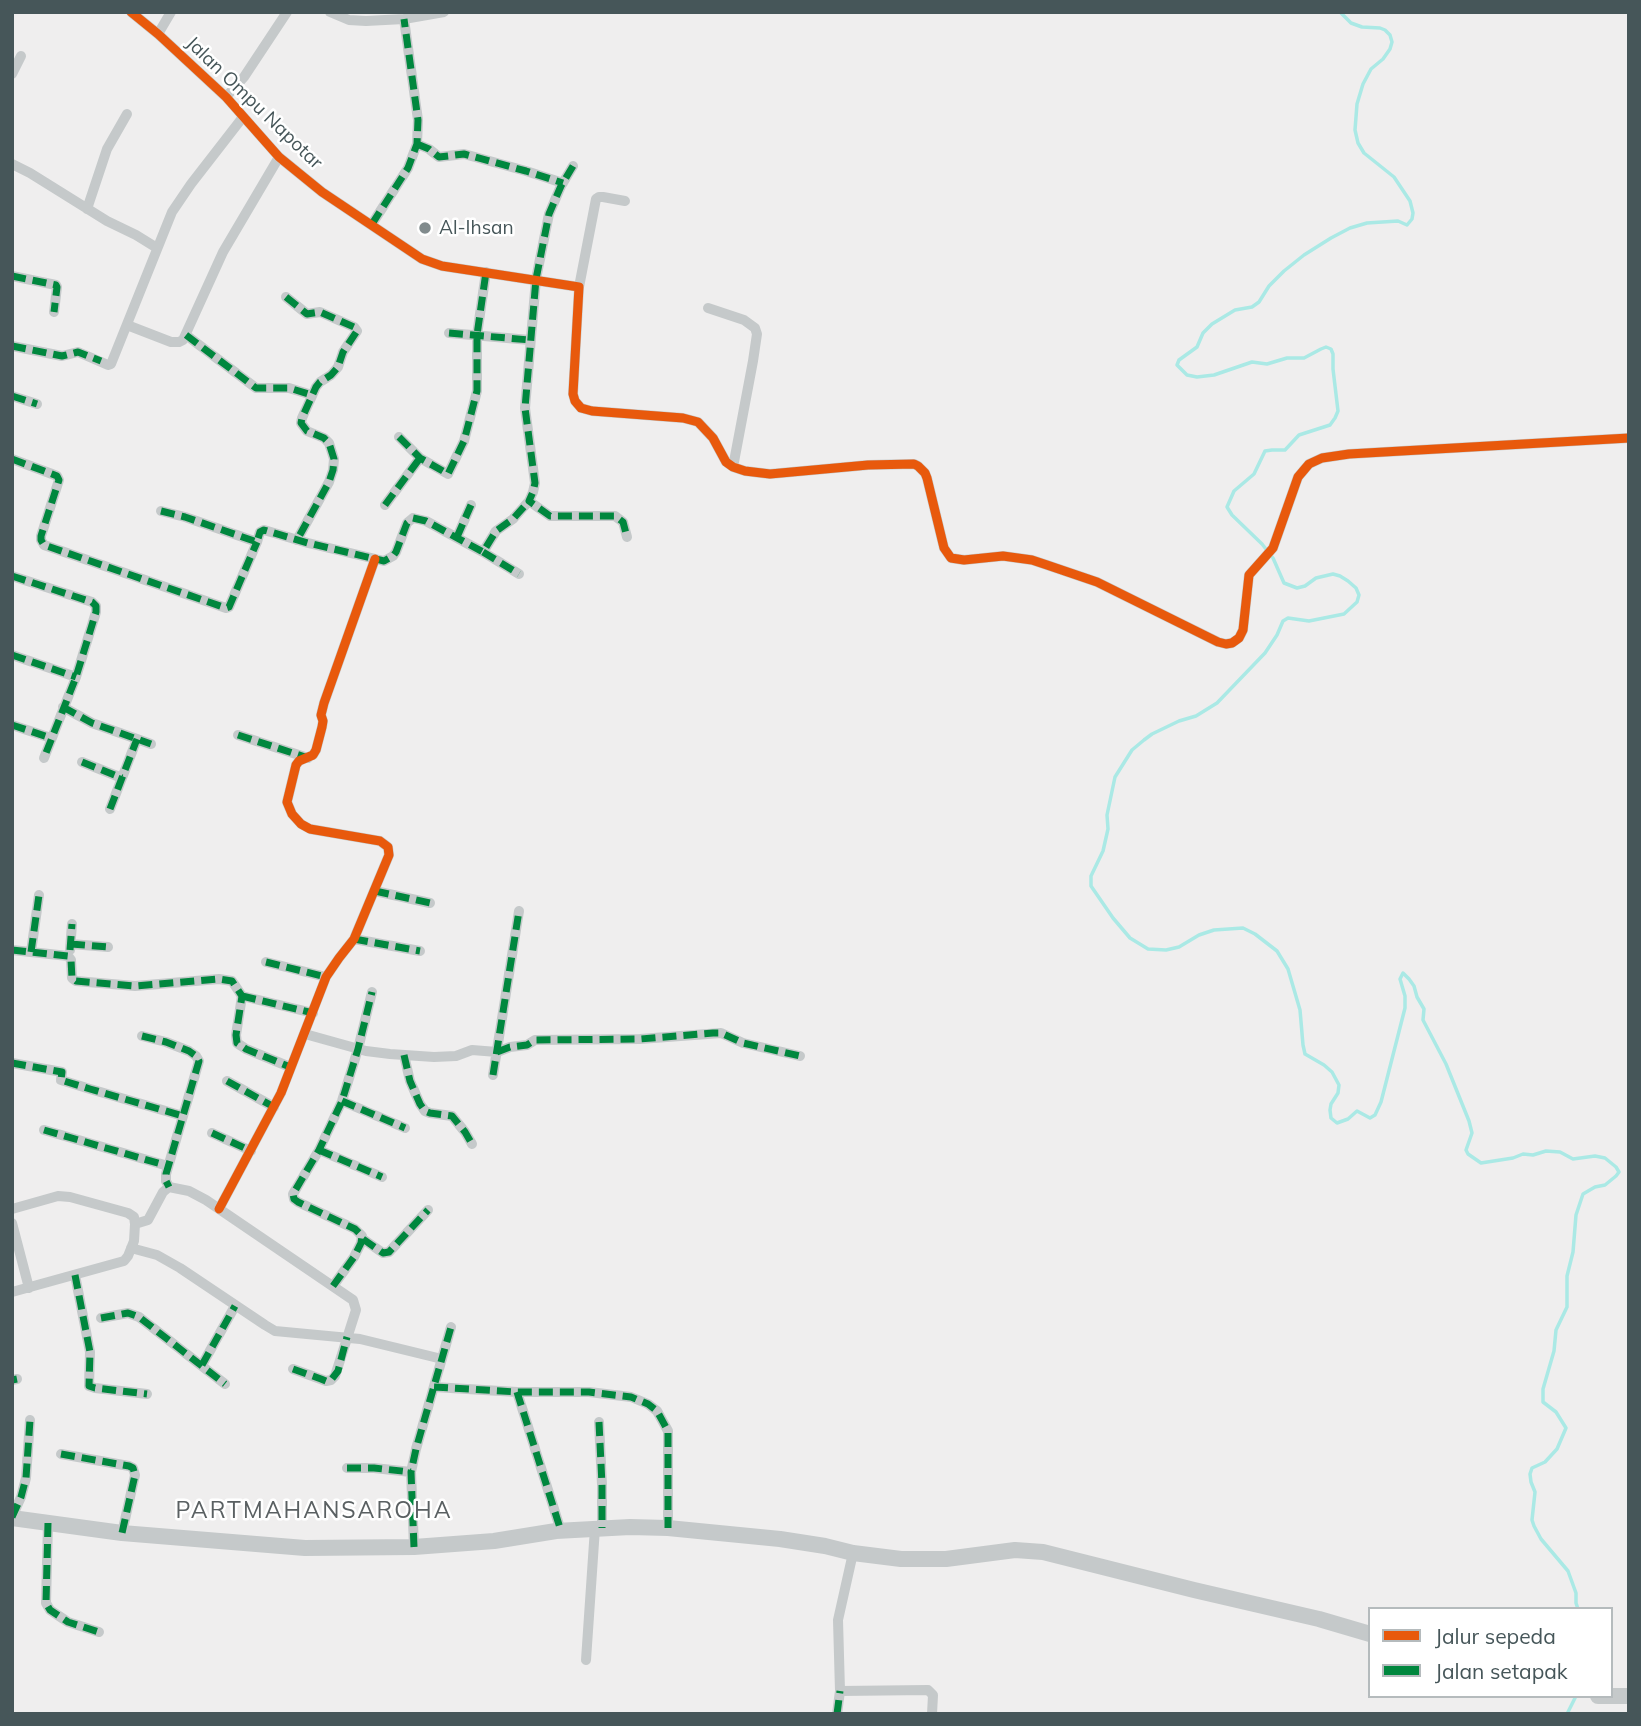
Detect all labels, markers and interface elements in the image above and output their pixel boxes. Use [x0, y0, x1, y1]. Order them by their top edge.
street label: Jalan Ompu Napotar [181, 32, 327, 174]
place label: Al-Ihsan [439, 217, 514, 239]
marker: Al-Ihsan [417, 220, 433, 236]
district label: PARTMAHANSAROHA [177, 1497, 451, 1525]
legend [1368, 1607, 1613, 1698]
text: Jalur sepeda [1435, 1623, 1556, 1649]
text: Jalan setapak [1435, 1658, 1568, 1684]

